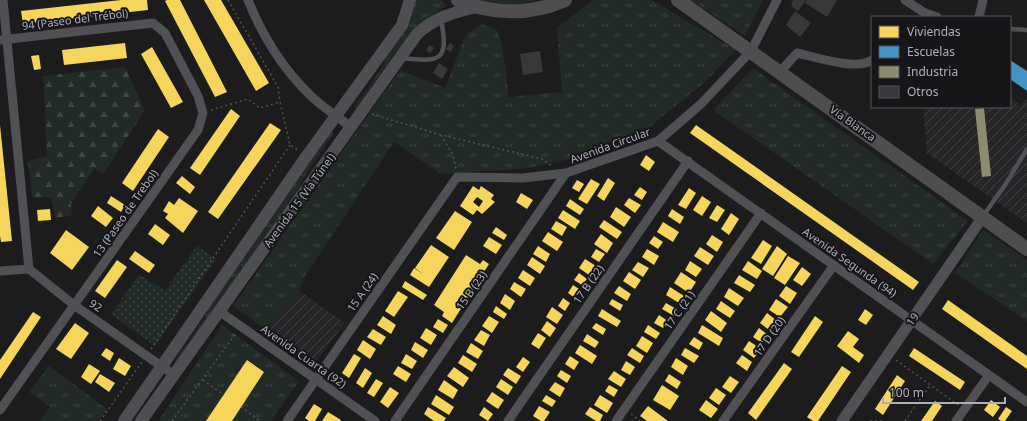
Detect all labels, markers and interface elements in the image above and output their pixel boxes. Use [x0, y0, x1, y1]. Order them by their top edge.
street label: 94 (Paseo del Trébol) [21, 5, 129, 33]
legend [871, 16, 1011, 108]
text: Viviendas [907, 23, 961, 40]
text: Escuelas [907, 43, 955, 60]
text: Industria [907, 63, 958, 80]
text: Otros [907, 83, 939, 100]
street label: Vía Blanca [827, 102, 879, 144]
street label: Avenida Circular [568, 123, 652, 166]
street label: Avenida 15 (Vía Túnel) [260, 150, 338, 250]
street label: 13 (Paseo de Trebol) [89, 166, 161, 260]
street label: Avenida Segunda (94) [800, 224, 900, 300]
street label: 17 B (22) [569, 261, 607, 307]
street label: 15 B (23) [452, 267, 490, 313]
street label: 15 A (24) [343, 269, 381, 315]
street label: 17 C (21) [660, 287, 698, 333]
street label: 92 [87, 295, 105, 315]
street label: 19 [902, 310, 922, 328]
street label: 17 D (20) [750, 313, 788, 359]
street label: Avenida Cuarta (92) [258, 321, 350, 391]
scale bar [883, 379, 1005, 405]
text: 100 m [889, 384, 924, 401]

